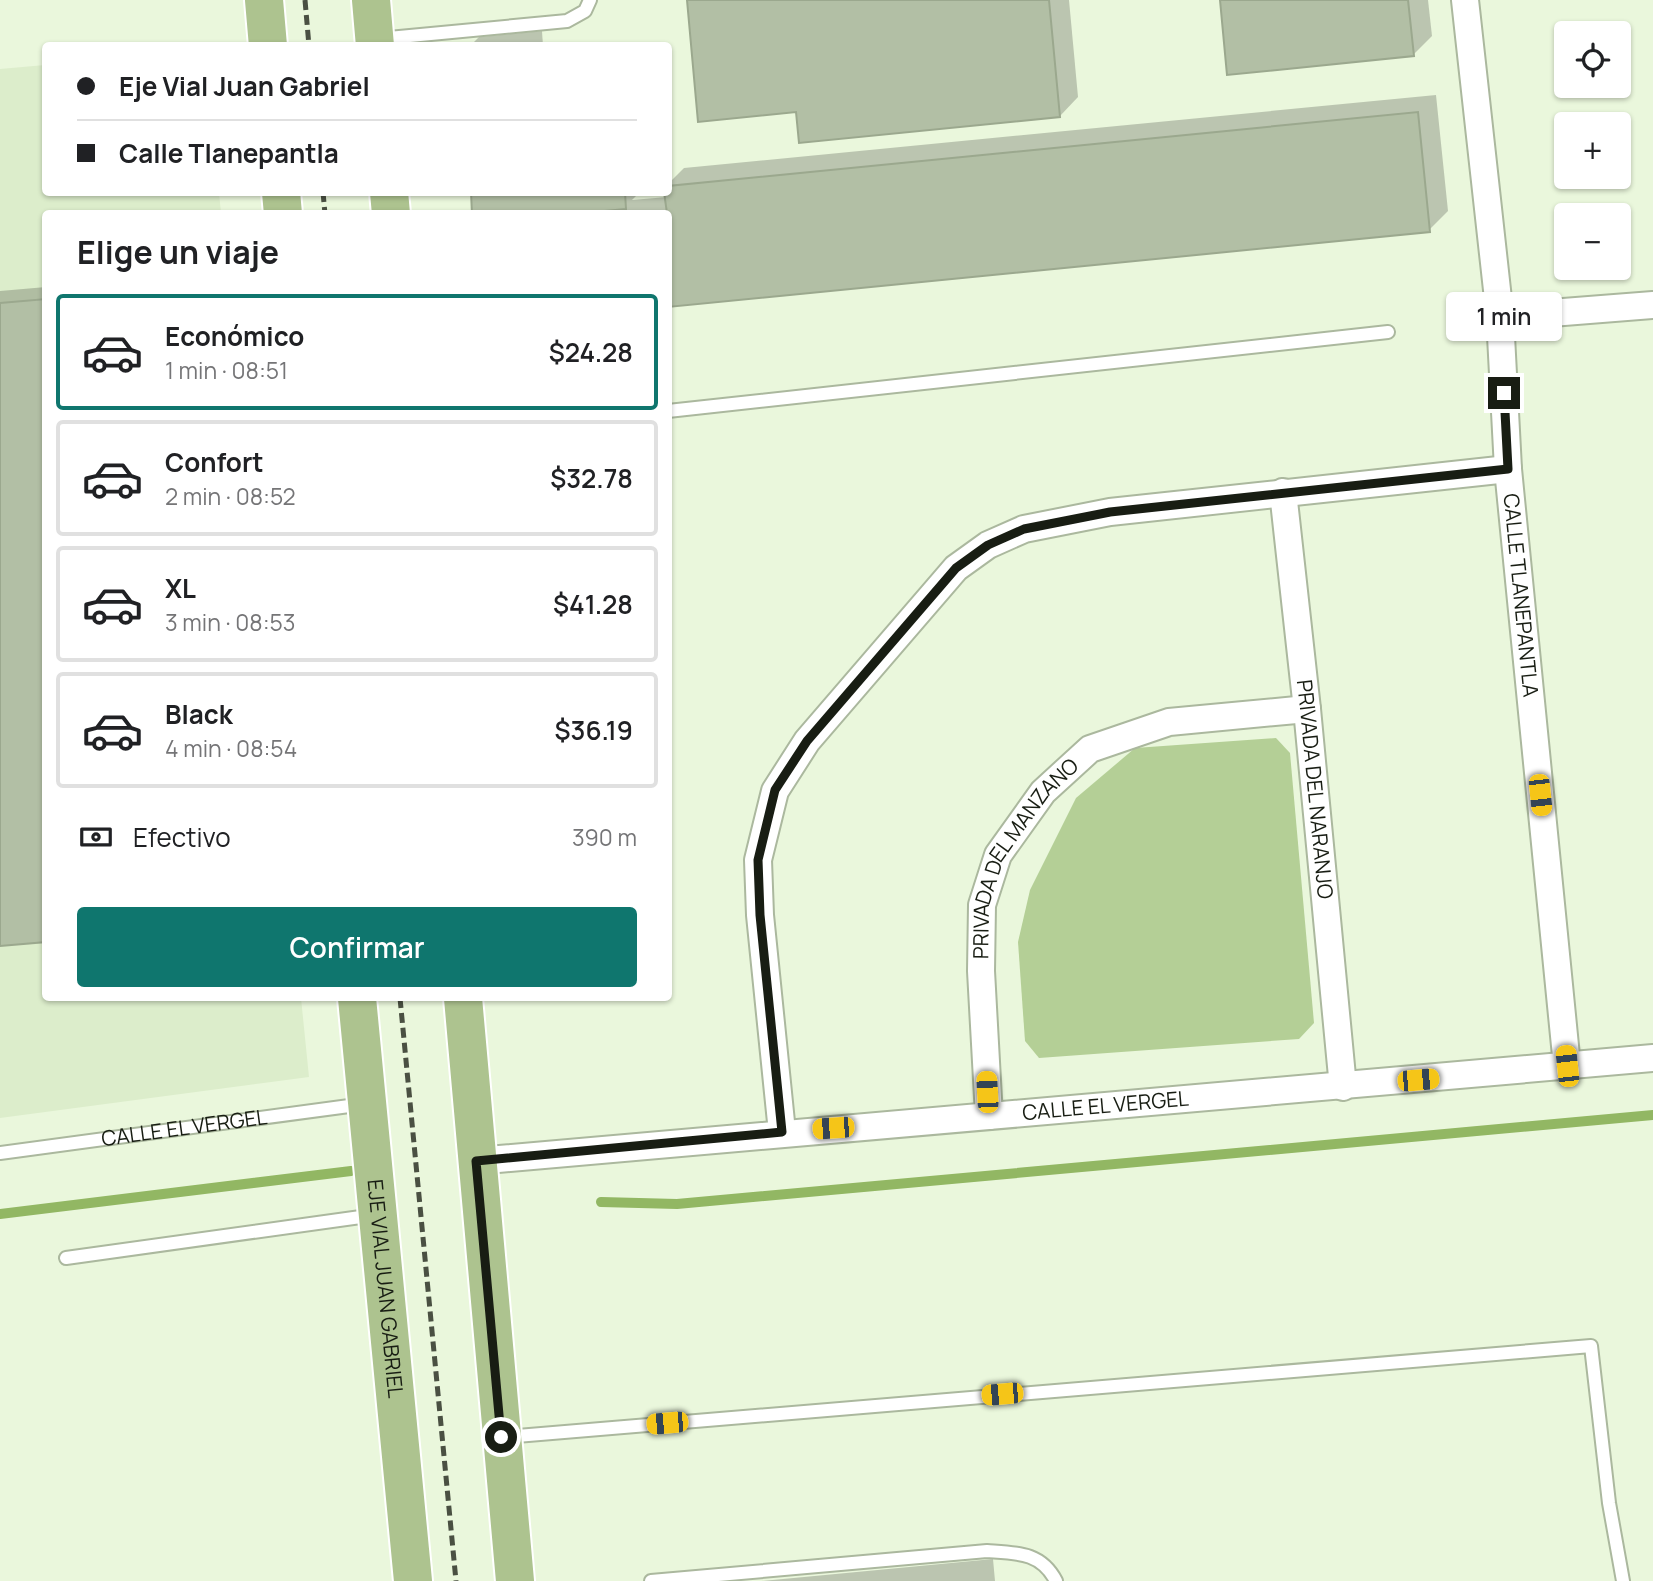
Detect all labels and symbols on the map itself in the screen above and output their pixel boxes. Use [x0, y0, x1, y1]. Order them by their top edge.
callout: 1 min [1446, 292, 1562, 340]
route end [1488, 377, 1520, 409]
street label: CALLE TLANEPANTLA [1497, 492, 1545, 698]
street label: PRIVADA DEL NARANJO [1291, 678, 1340, 900]
street label: PRIVADA DEL MANZANO [966, 751, 1084, 959]
car [1528, 773, 1553, 817]
car [1555, 1044, 1580, 1088]
car [1397, 1068, 1440, 1092]
car [976, 1070, 999, 1114]
street label: CALLE EL VERGEL [1021, 1084, 1190, 1126]
street label: CALLE EL VERGEL [100, 1102, 269, 1152]
car [812, 1116, 855, 1140]
street label: EJE VIAL JUAN GABRIEL [361, 1178, 410, 1400]
car [981, 1382, 1024, 1406]
car [646, 1411, 689, 1435]
route start [485, 1421, 517, 1453]

